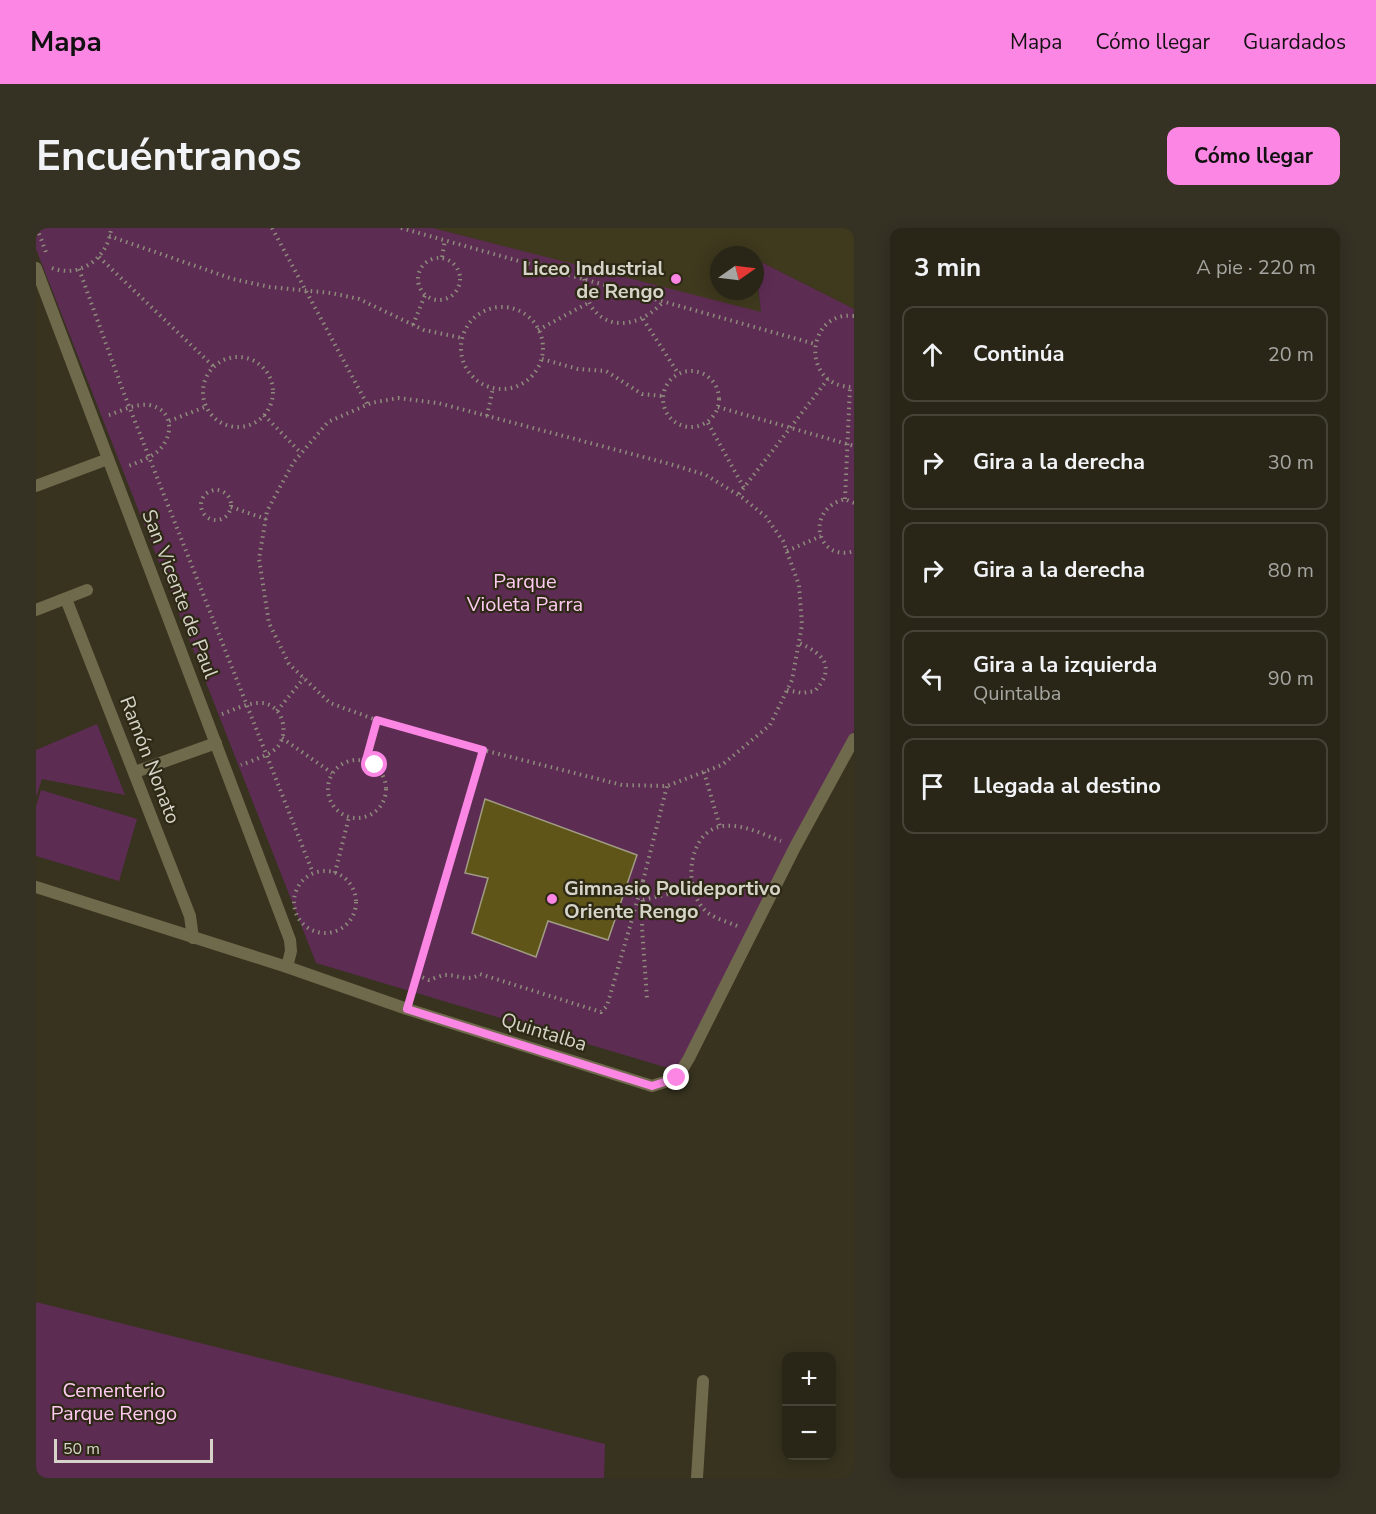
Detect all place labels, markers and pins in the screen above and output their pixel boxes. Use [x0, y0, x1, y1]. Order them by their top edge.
place label: Liceo Industrial de Rengo [522, 255, 665, 305]
marker: Liceo Industrial de Rengo [669, 272, 683, 286]
place label: Gimnasio Polideportivo Oriente Rengo [564, 875, 781, 925]
marker: Gimnasio Polideportivo Oriente Rengo [545, 892, 559, 906]

